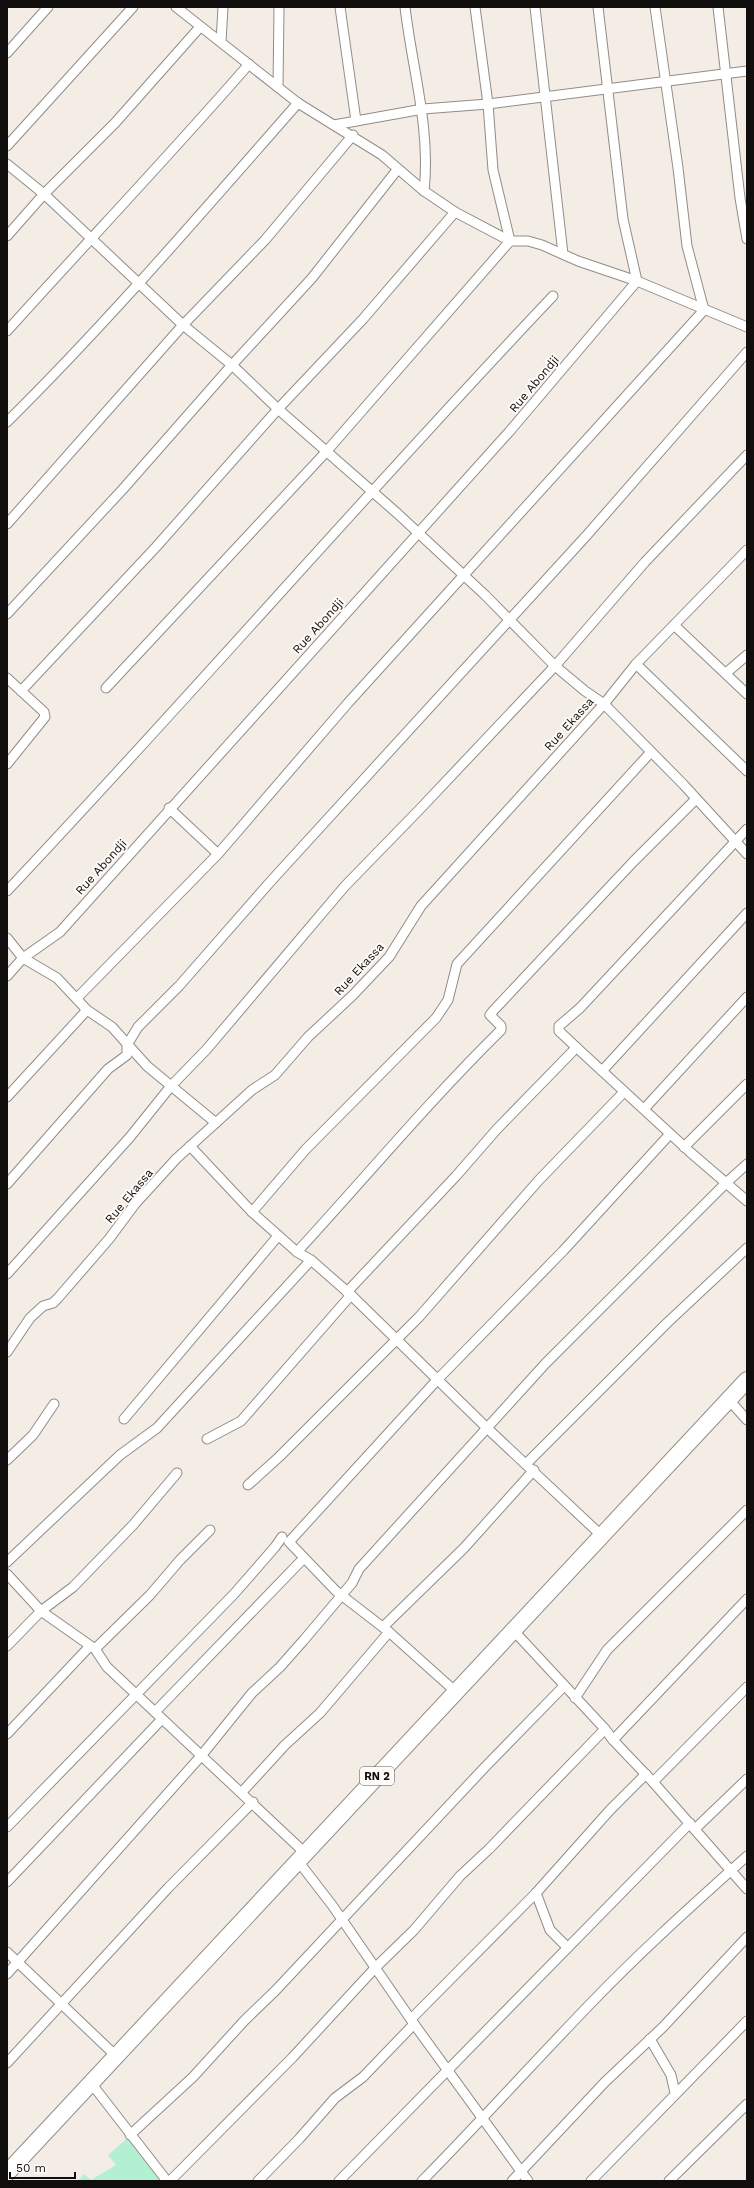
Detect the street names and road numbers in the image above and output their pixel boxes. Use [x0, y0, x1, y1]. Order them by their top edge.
street label: Rue Abondji [506, 353, 562, 415]
street label: Rue Abondji [289, 595, 347, 657]
street label: Rue Ekassa [541, 694, 597, 754]
street label: Rue Abondji [72, 836, 130, 898]
street label: Rue Ekassa [331, 940, 387, 998]
street label: Rue Ekassa [102, 1166, 156, 1226]
road number: RN 2 [360, 1767, 394, 1785]

